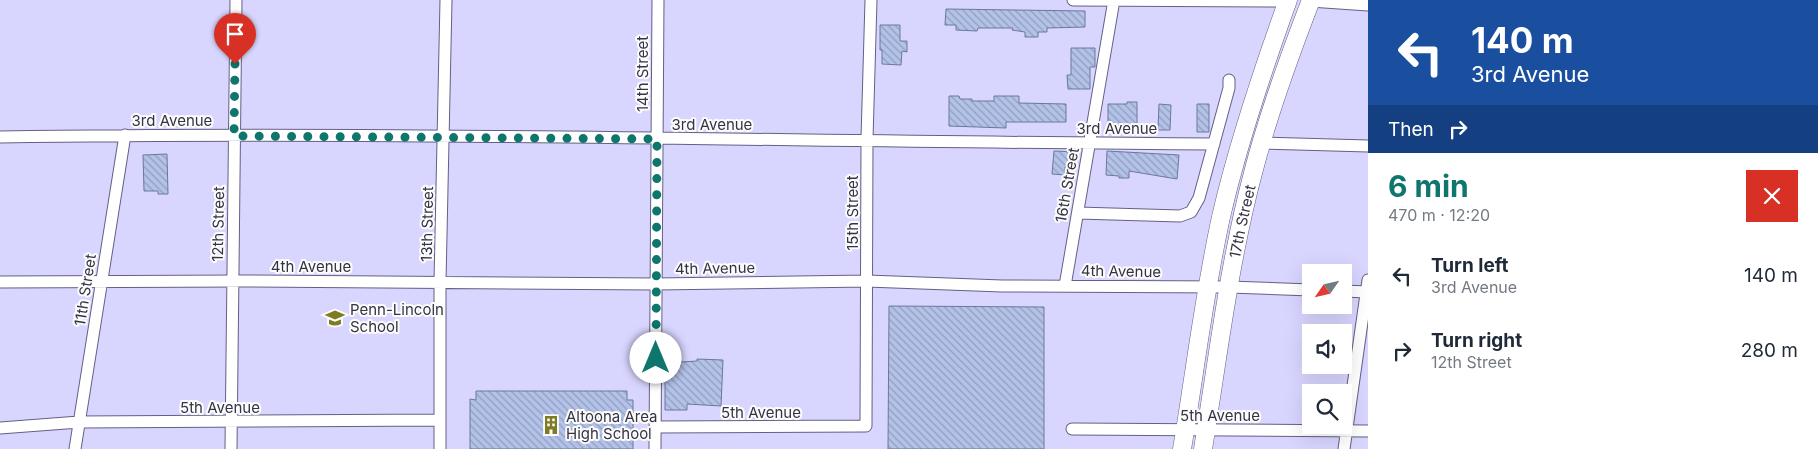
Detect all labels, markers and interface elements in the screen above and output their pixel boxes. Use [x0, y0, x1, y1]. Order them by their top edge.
pin [214, 13, 256, 64]
text: 140 m [1471, 19, 1574, 61]
icon: arrive [221, 20, 249, 48]
icon: left [1388, 20, 1453, 85]
street label: 14th Street [633, 36, 652, 112]
text: 3rd Avenue [1471, 61, 1589, 87]
street label: 3rd Avenue [132, 111, 212, 130]
street label: 3rd Avenue [672, 115, 752, 134]
icon: right [1444, 115, 1472, 143]
text: Then [1388, 118, 1434, 141]
street label: 3rd Avenue [1077, 119, 1157, 138]
street label: 16th Street [1051, 146, 1083, 224]
text: 6 min [1388, 168, 1469, 204]
button: close [1746, 170, 1798, 222]
street label: 15th Street [843, 175, 862, 251]
street label: 17th Street [1225, 182, 1259, 260]
street label: 12th Street [208, 186, 228, 262]
street label: 13th Street [417, 186, 437, 262]
text: 470 m · 12:20 [1388, 205, 1490, 225]
street label: 11th Street [70, 253, 100, 327]
text: Turn left [1431, 254, 1509, 277]
street label: 4th Avenue [271, 257, 351, 276]
street label: 4th Avenue [675, 258, 755, 278]
street label: 4th Avenue [1081, 261, 1161, 281]
icon: left [1388, 262, 1416, 290]
north arrow [1302, 264, 1352, 314]
map controls [1302, 264, 1352, 434]
text: 140 m [1744, 264, 1798, 287]
text: 3rd Avenue [1431, 277, 1517, 297]
place label: Penn-Lincoln School [350, 300, 444, 336]
school or university icon: Penn-Lincoln School [324, 307, 346, 329]
button: sound [1302, 324, 1352, 374]
text: Turn right [1431, 329, 1522, 352]
position arrow [629, 331, 681, 383]
icon: right [1388, 337, 1416, 365]
text: 280 m [1741, 339, 1798, 362]
text: 12th Street [1431, 352, 1512, 372]
button: search [1302, 384, 1352, 434]
street label: 5th Avenue [180, 398, 260, 417]
street label: 5th Avenue [721, 403, 801, 422]
street label: 5th Avenue [1180, 406, 1260, 425]
place label: Altoona Area High School [566, 407, 658, 443]
building icon: Altoona Area High School [540, 414, 562, 436]

